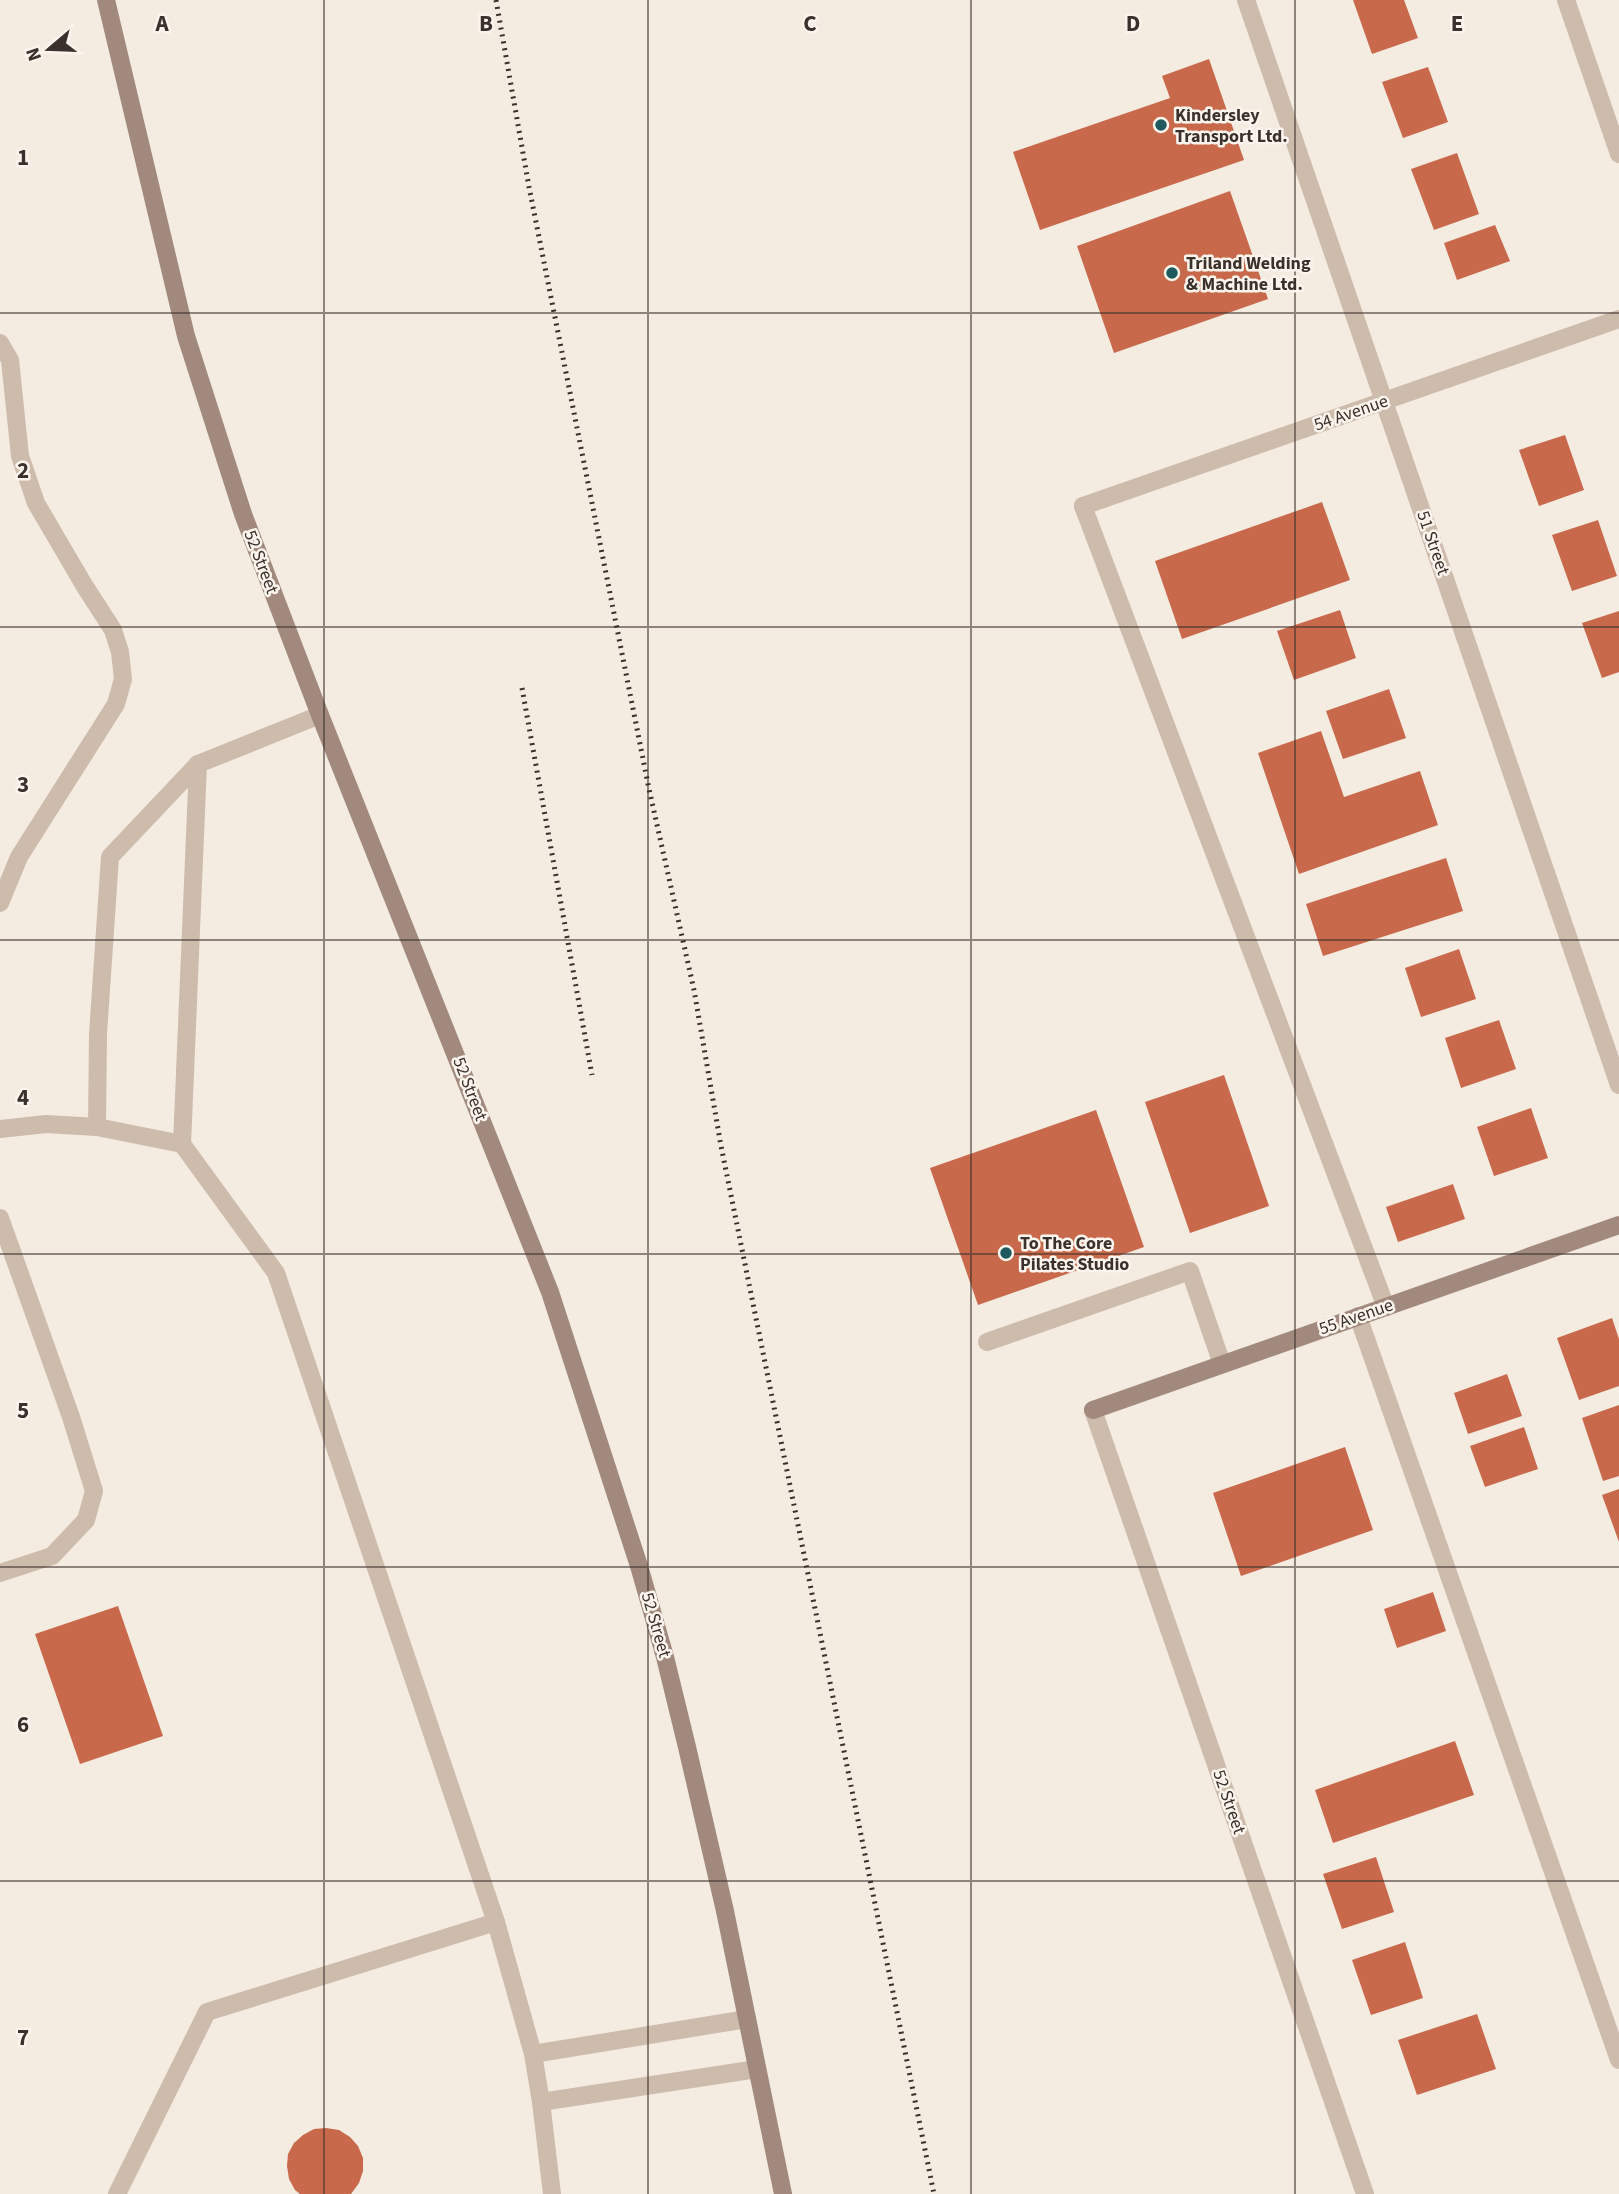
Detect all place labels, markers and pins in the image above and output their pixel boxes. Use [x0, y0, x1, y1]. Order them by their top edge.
place label: Kindersley Transport Ltd. [1175, 103, 1288, 149]
marker: Kindersley Transport Ltd. [1153, 117, 1169, 133]
place label: Triland Welding & Machine Ltd. [1186, 251, 1311, 297]
marker: Triland Welding & Machine Ltd. [1164, 265, 1180, 281]
place label: To The Core Pilates Studio [1020, 1231, 1129, 1277]
marker: To The Core Pilates Studio [998, 1245, 1014, 1261]

